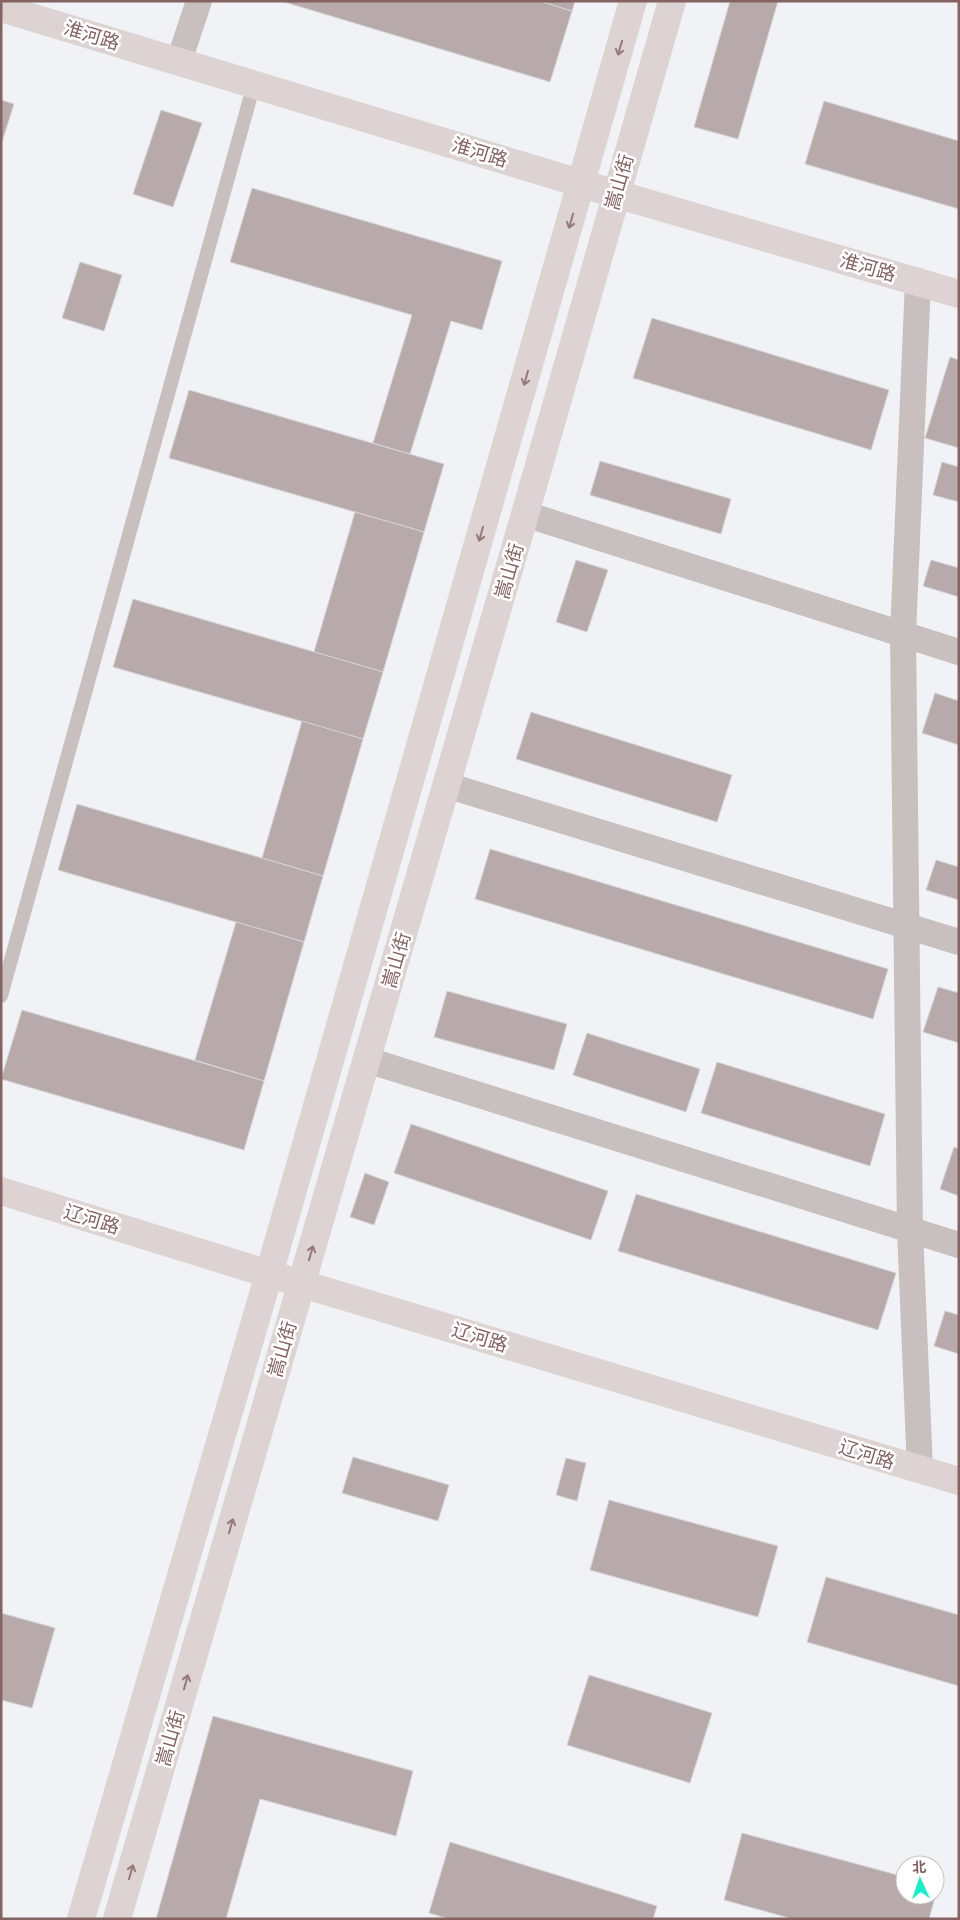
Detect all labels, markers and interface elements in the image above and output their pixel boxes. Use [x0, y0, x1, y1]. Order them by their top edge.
street label: 淮河路 [61, 16, 122, 55]
one-way arrow [615, 40, 624, 56]
street label: 淮河路 [449, 133, 510, 172]
street label: 嵩山街 [601, 152, 638, 213]
one-way arrow [566, 213, 576, 229]
street label: 淮河路 [837, 249, 898, 286]
one-way arrow [521, 369, 531, 385]
one-way arrow [476, 525, 486, 541]
street label: 嵩山街 [491, 541, 528, 602]
street label: 嵩山街 [378, 930, 415, 991]
street label: 辽河路 [61, 1200, 122, 1239]
one-way arrow [306, 1245, 316, 1261]
street label: 辽河路 [449, 1318, 510, 1357]
street label: 嵩山街 [264, 1319, 301, 1380]
street label: 辽河路 [836, 1435, 897, 1474]
one-way arrow [227, 1519, 237, 1535]
one-way arrow [181, 1675, 191, 1691]
street label: 嵩山街 [152, 1708, 189, 1769]
north arrow [895, 1855, 945, 1905]
text: 北 [912, 1859, 927, 1876]
one-way arrow [126, 1864, 136, 1880]

